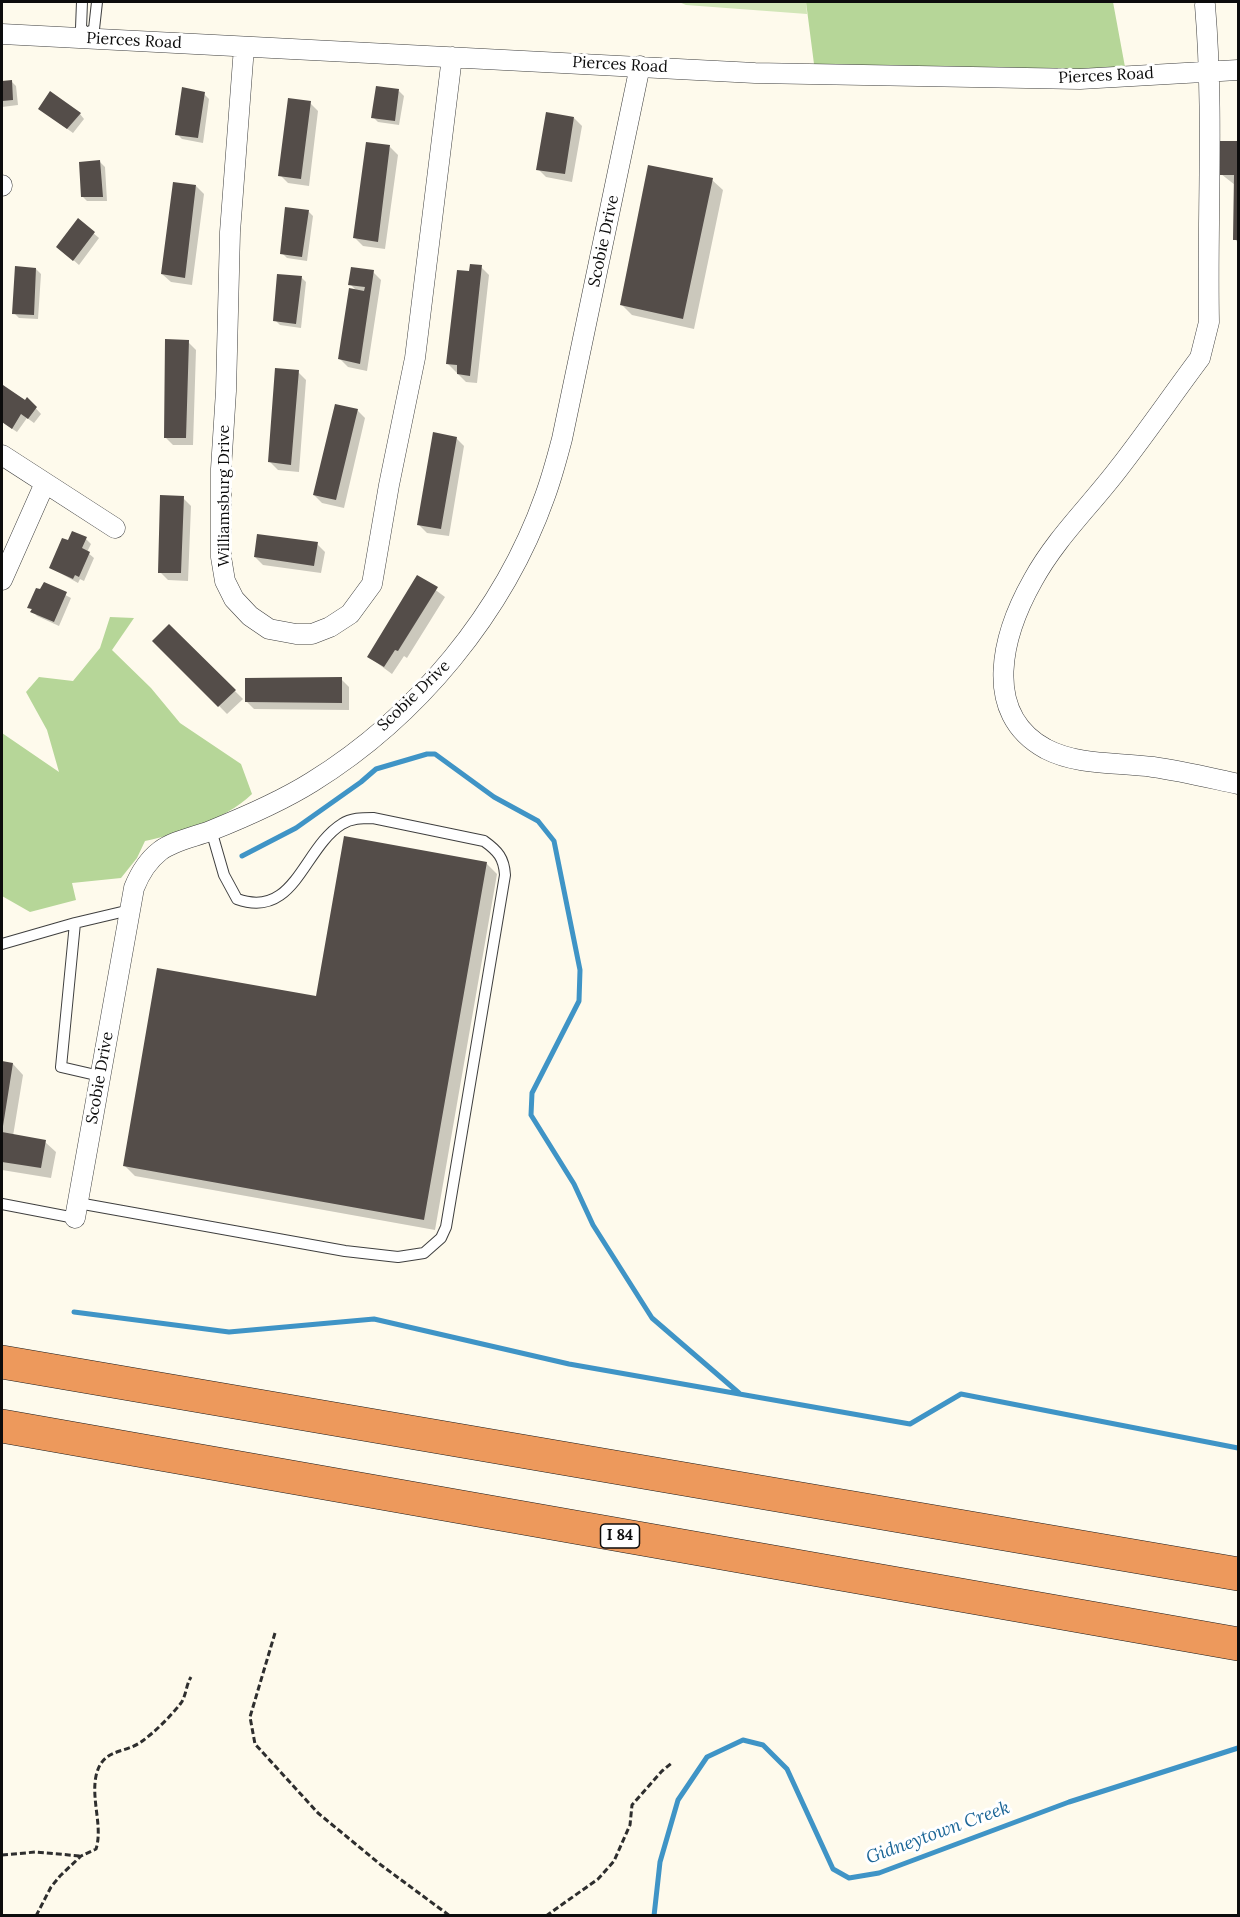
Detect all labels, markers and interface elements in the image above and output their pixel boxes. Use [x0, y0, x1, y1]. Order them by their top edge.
street label: Pierces Road [86, 29, 182, 53]
street label: Pierces Road [572, 53, 668, 77]
street label: Pierces Road [1058, 64, 1154, 88]
street label: Scobie Drive [585, 193, 623, 289]
street label: Williamsburg Drive [214, 425, 234, 567]
street label: Scobie Drive [374, 657, 454, 735]
street label: Scobie Drive [82, 1030, 118, 1126]
road number: I 84 [600, 1524, 640, 1548]
water label: Gidneytown Creek [863, 1797, 1013, 1869]

